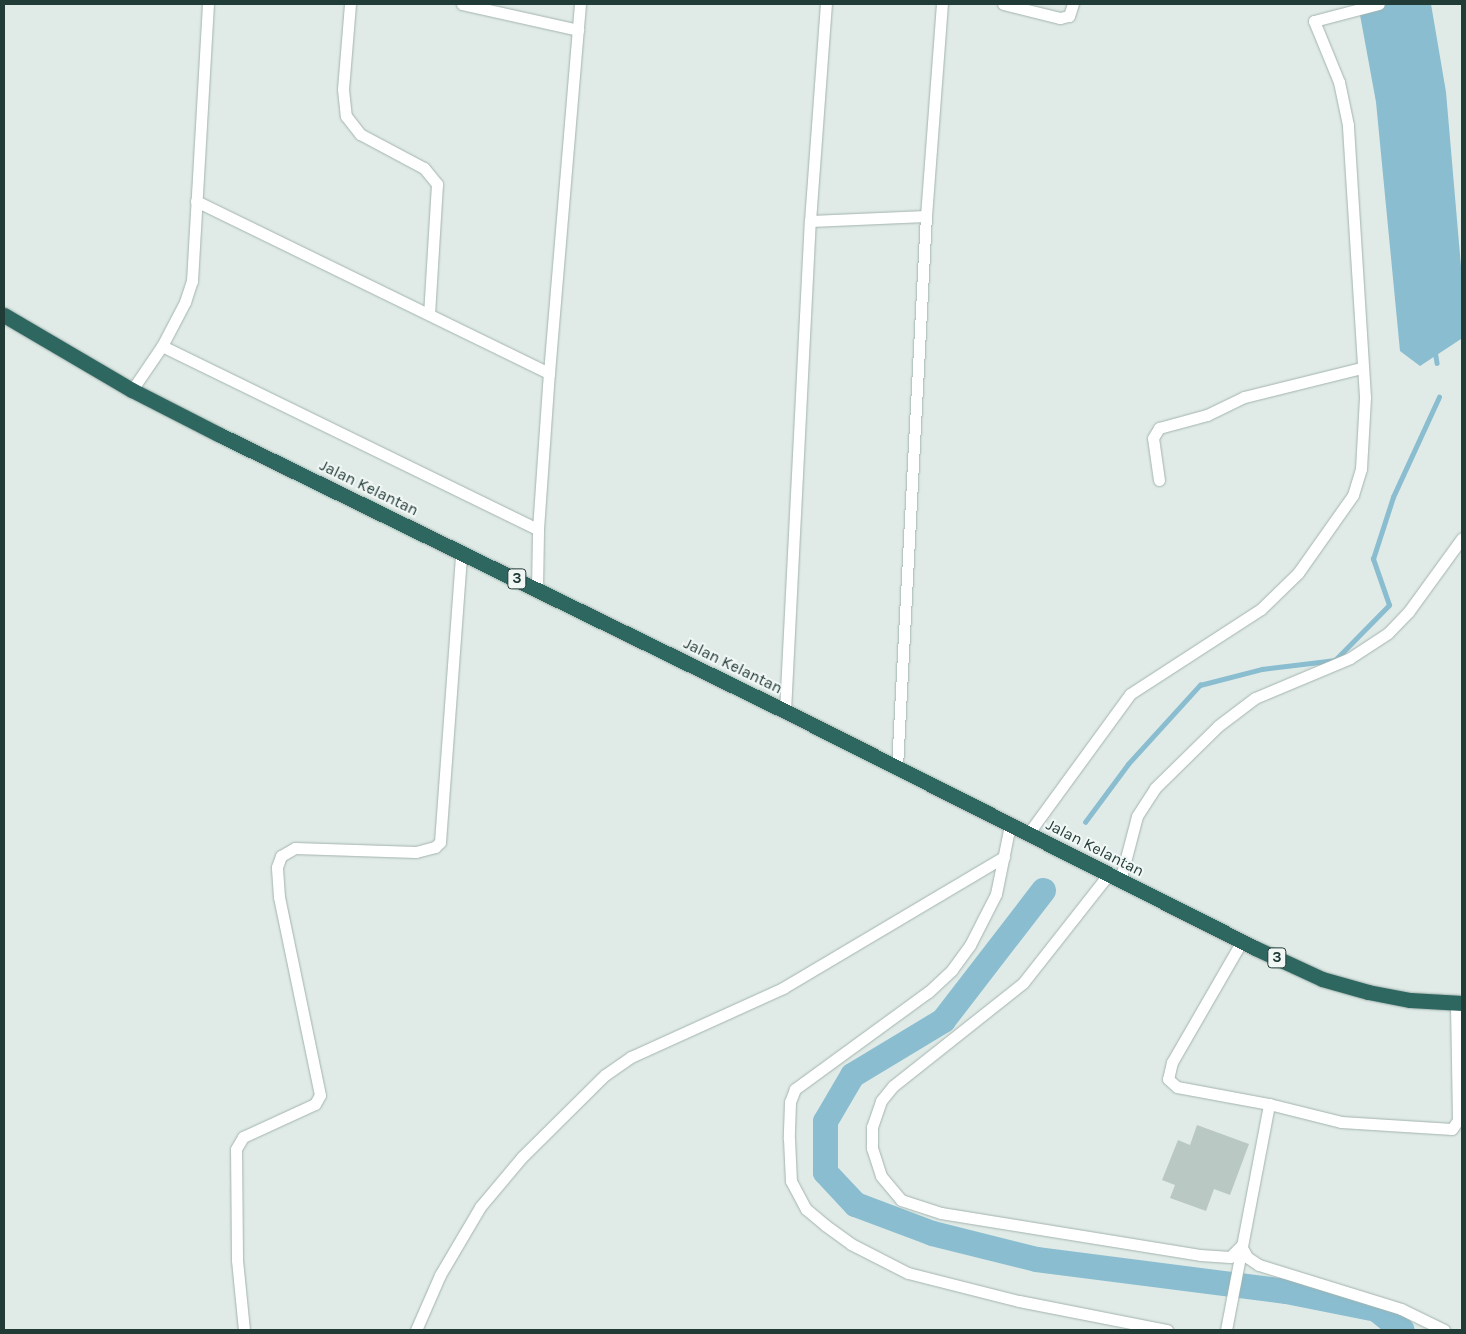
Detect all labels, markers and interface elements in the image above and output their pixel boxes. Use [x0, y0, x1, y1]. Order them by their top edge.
street label: Jalan Kelantan [317, 456, 421, 520]
road number: 3 [507, 566, 527, 592]
street label: Jalan Kelantan [681, 634, 785, 698]
street label: Jalan Kelantan [1043, 815, 1147, 881]
road number: 3 [1267, 946, 1287, 970]

